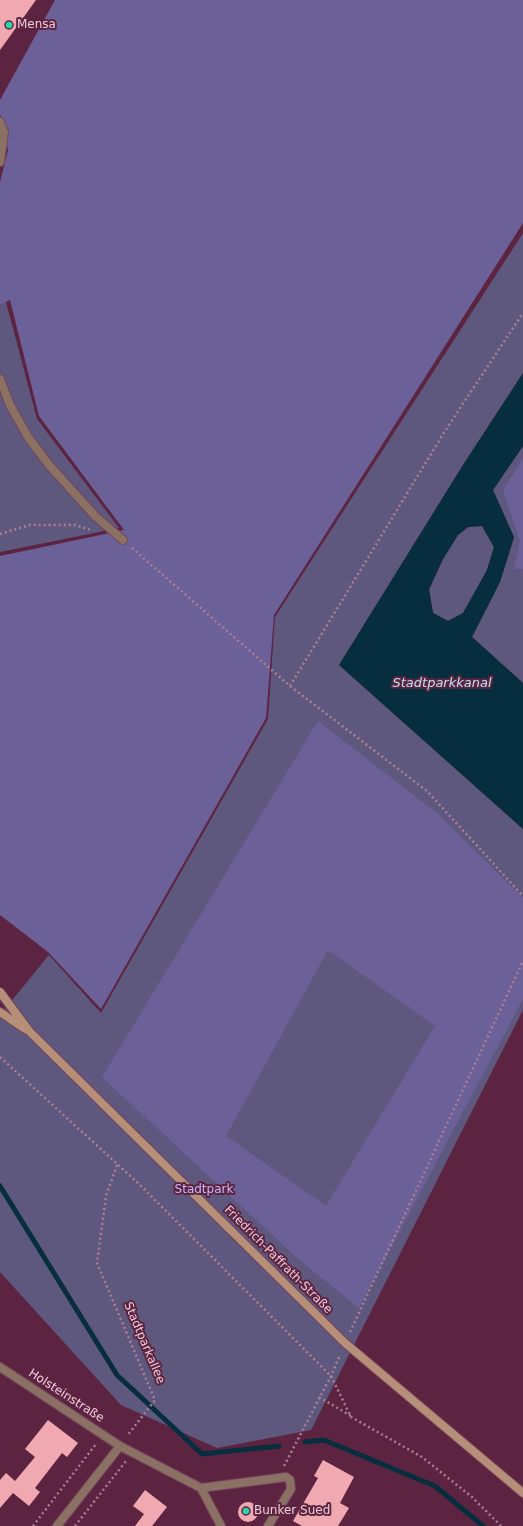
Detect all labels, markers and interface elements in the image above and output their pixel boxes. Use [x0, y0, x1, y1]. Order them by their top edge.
place label: Mensa [17, 18, 56, 32]
marker: Mensa [4, 20, 14, 30]
water label: Stadtparkkanal [392, 676, 492, 692]
park label: Stadtpark [175, 1183, 233, 1197]
street label: Friedrich-Paffrath-Straße [221, 1203, 335, 1317]
street label: Stadtparkallee [120, 1300, 168, 1386]
street label: Holsteinstraße [26, 1366, 106, 1426]
place label: Bunker Sued [254, 1504, 330, 1518]
marker: Bunker Sued [241, 1506, 251, 1516]

